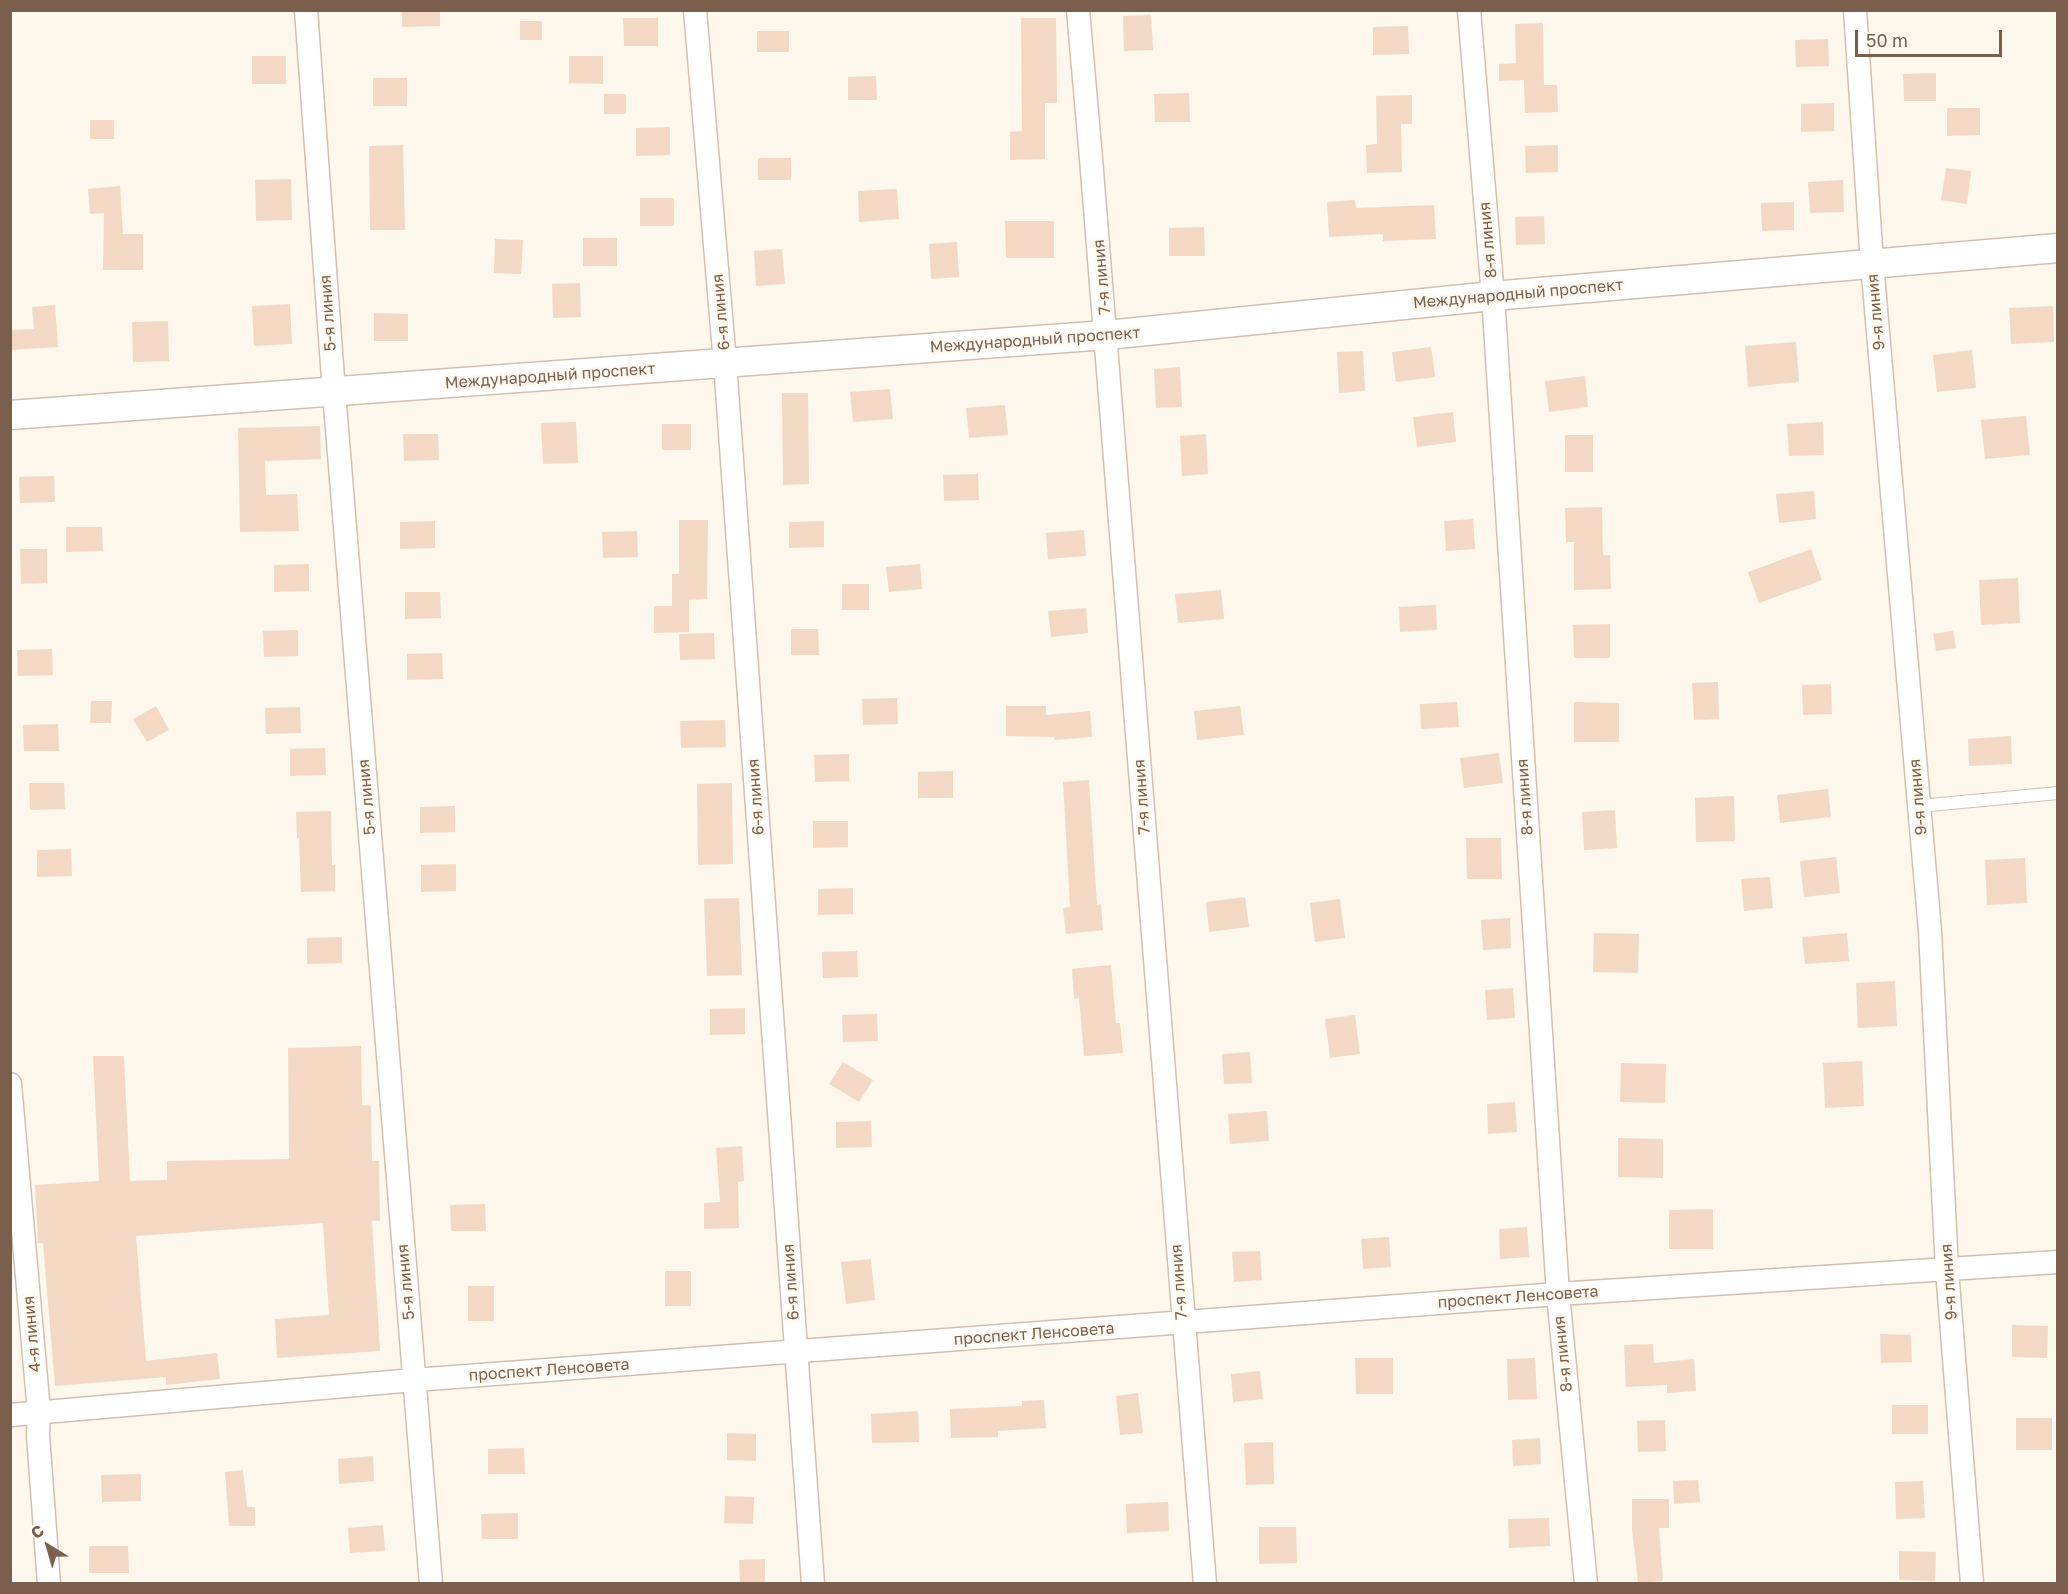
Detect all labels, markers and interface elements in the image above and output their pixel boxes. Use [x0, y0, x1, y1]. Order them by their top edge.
scale bar [1858, 18, 2005, 56]
text: 50 m [1866, 29, 1908, 51]
street label: 8-я линия [1475, 201, 1501, 279]
street label: 7-я линия [1089, 239, 1115, 315]
street label: 6-я линия [708, 273, 734, 351]
street label: 9-я линия [1863, 273, 1889, 351]
street label: 5-я линия [316, 274, 340, 352]
street label: Международный проспект [1412, 275, 1624, 313]
street label: Международный проспект [929, 323, 1141, 357]
street label: Международный проспект [444, 359, 656, 393]
street label: 5-я линия [354, 758, 380, 836]
street label: 6-я линия [744, 758, 768, 836]
street label: 8-я линия [1513, 758, 1537, 836]
street label: 9-я линия [1905, 758, 1931, 836]
street label: 7-я линия [1130, 759, 1154, 835]
street label: 5-я линия [393, 1243, 419, 1321]
street label: 6-я линия [779, 1243, 803, 1321]
street label: 9-я линия [1937, 1243, 1961, 1321]
street label: 7-я линия [1167, 1244, 1191, 1320]
street label: проспект Ленсовета [1437, 1282, 1599, 1312]
street label: 4-я линия [19, 1295, 45, 1373]
street label: 8-я линия [1549, 1315, 1577, 1393]
street label: проспект Ленсовета [953, 1319, 1115, 1349]
street label: проспект Ленсовета [468, 1355, 630, 1385]
north arrow [18, 1516, 78, 1576]
text: С [27, 1520, 48, 1543]

